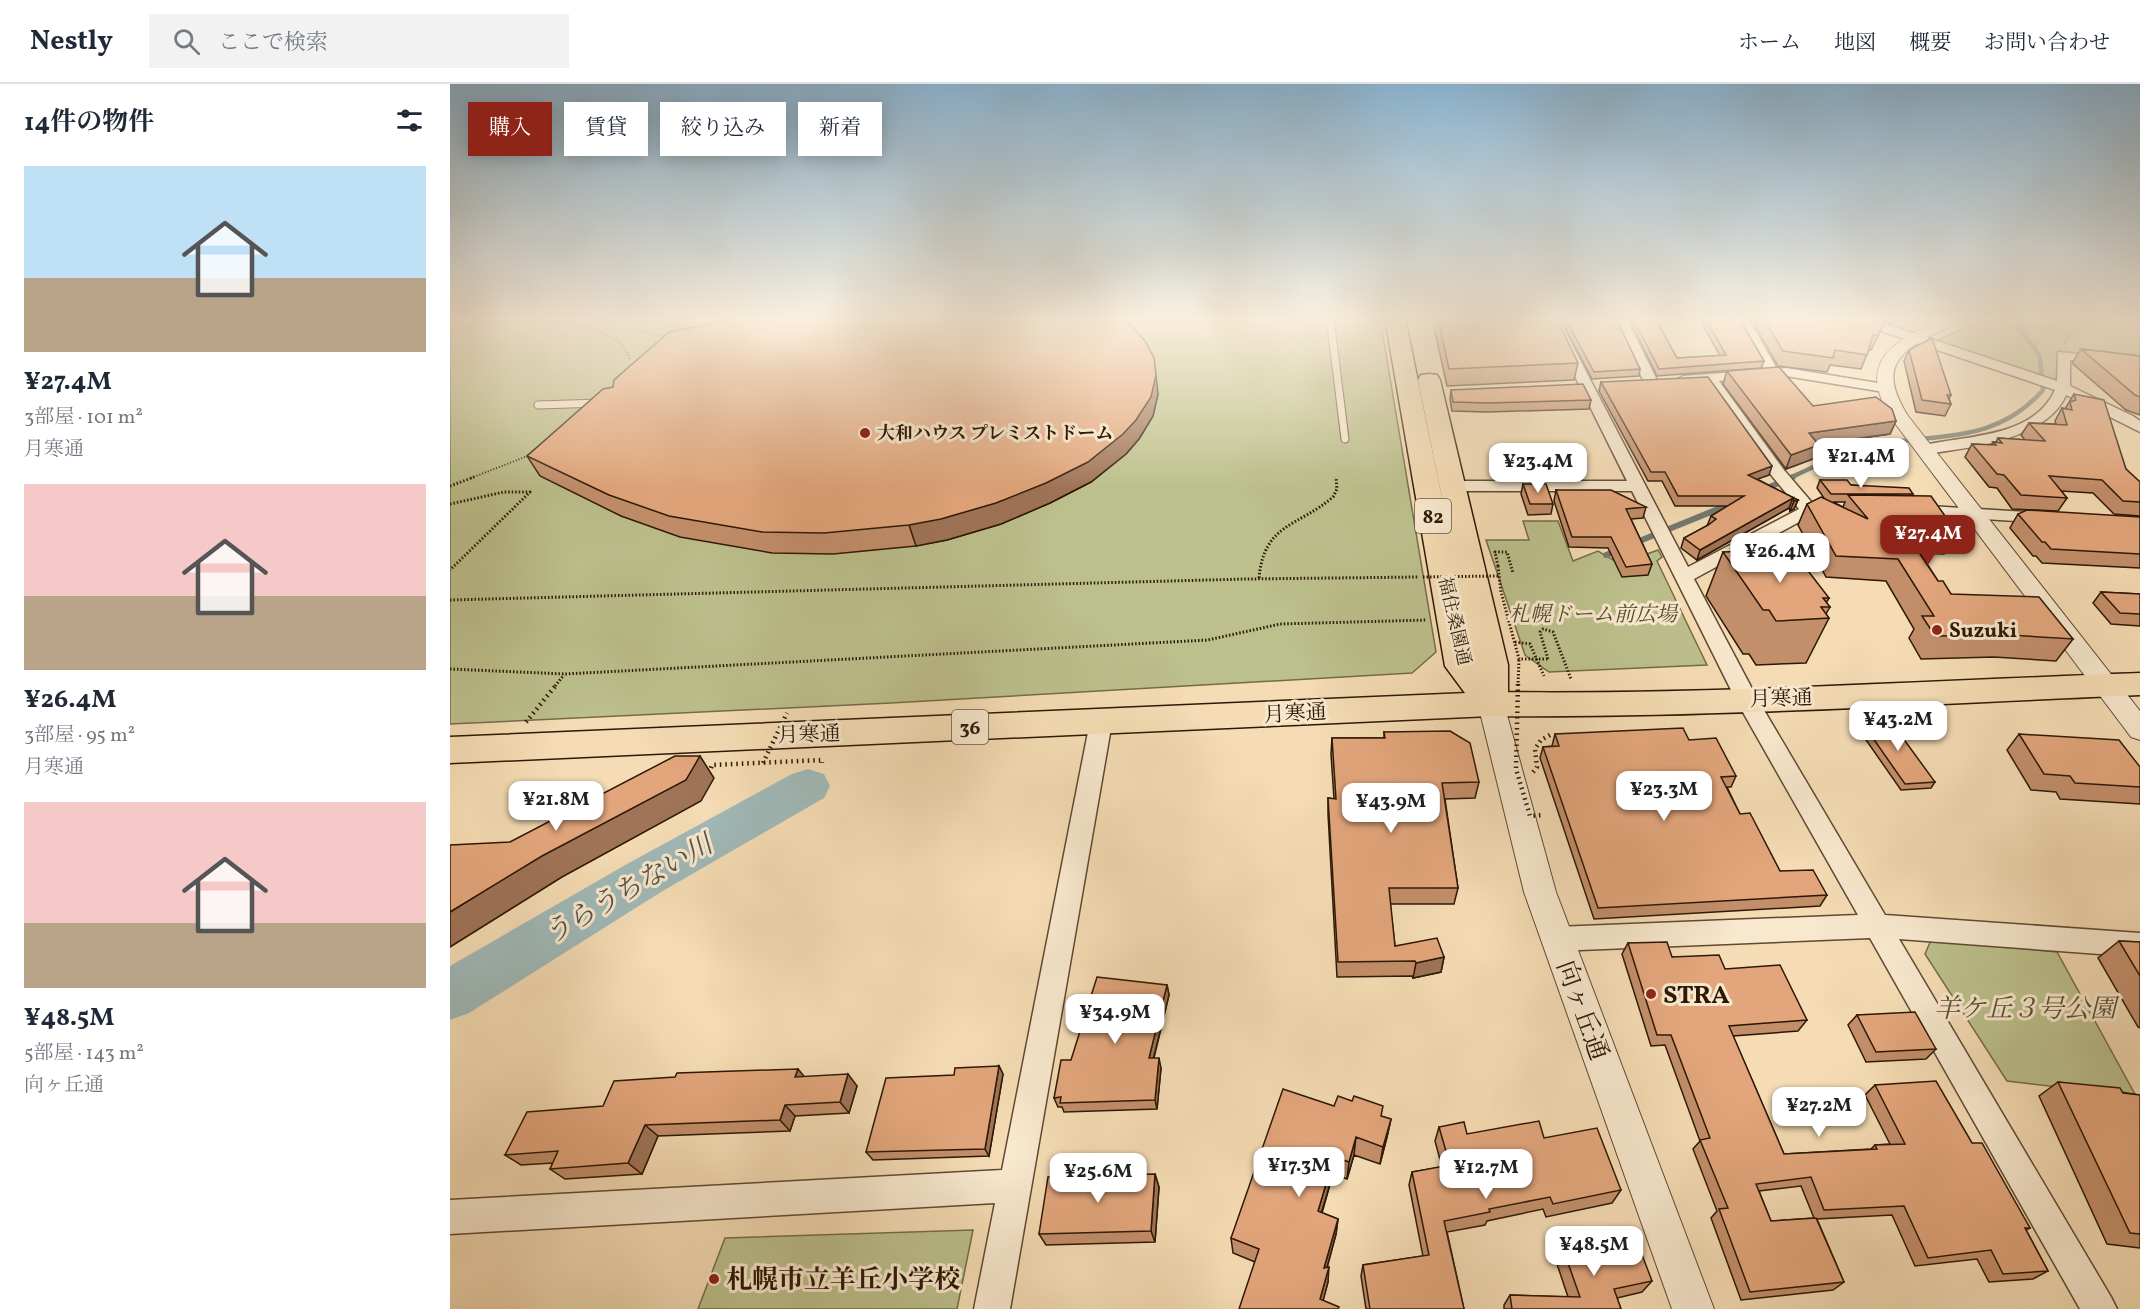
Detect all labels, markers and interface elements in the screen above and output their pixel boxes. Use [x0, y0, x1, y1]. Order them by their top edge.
search box [149, 14, 569, 68]
text: Nestly [30, 22, 113, 61]
icon: search [170, 25, 203, 58]
text: ここで検索 [218, 28, 328, 59]
text: ホーム [1738, 29, 1801, 58]
text: 地図 [1834, 29, 1876, 58]
text: 概要 [1909, 29, 1951, 58]
text: お問い合わせ [1984, 29, 2110, 58]
chip: 購入 [468, 102, 552, 156]
chip: 賃貸 [564, 102, 648, 156]
chip: 絞り込み [660, 102, 786, 156]
chip: 新着 [798, 102, 882, 156]
icon: filters [393, 104, 426, 137]
text: 14件の物件 [24, 105, 154, 141]
icon: home [171, 205, 279, 313]
text: ¥27.4M [24, 364, 112, 400]
text: 3部屋 · 101 m² [24, 404, 143, 432]
place label: 大和ハウス プレミストドーム [877, 422, 1113, 447]
marker: 大和ハウス プレミストドーム [858, 426, 872, 440]
text: 月寒通 [24, 436, 84, 464]
pin: ¥21.4M [1812, 438, 1910, 489]
pin: ¥23.4M [1489, 443, 1587, 494]
text: ¥21.4M [1827, 443, 1895, 471]
text: ¥23.4M [1503, 448, 1573, 476]
road number: 82 [1415, 499, 1451, 533]
pin: ¥27.4M [1879, 515, 1977, 566]
text: ¥27.4M [1894, 520, 1962, 548]
icon: home [171, 523, 279, 631]
pin: ¥26.4M [1731, 533, 1829, 584]
text: ¥26.4M [1744, 538, 1816, 566]
street label: 福住桑園通 [1431, 575, 1476, 668]
park label: 札幌ドーム前広場 [1509, 601, 1679, 630]
place label: Suzuki [1949, 617, 2017, 646]
marker: Suzuki [1930, 623, 1944, 637]
text: ¥26.4M [24, 682, 116, 718]
street label: 月寒通 [1749, 684, 1813, 715]
street label: 月寒通 [1263, 698, 1327, 731]
pin: ¥43.2M [1849, 701, 1947, 752]
text: ¥43.2M [1863, 706, 1933, 734]
road number: 36 [952, 710, 988, 744]
street label: 月寒通 [777, 720, 841, 751]
text: 3部屋 · 95 m² [24, 722, 135, 750]
text: 月寒通 [24, 754, 84, 782]
pin: ¥23.3M [1615, 771, 1713, 822]
text: ¥23.3M [1630, 776, 1698, 804]
pin: ¥21.8M [507, 781, 605, 832]
pin: ¥43.9M [1342, 783, 1440, 834]
text: ¥21.8M [523, 786, 589, 814]
text: ¥43.9M [1356, 788, 1426, 816]
water label: うらうちない川 [538, 826, 723, 954]
icon: home [171, 841, 279, 949]
street label: 向ヶ丘通 [1546, 956, 1616, 1066]
place label: STRA [1663, 978, 1730, 1014]
marker: STRA [1644, 987, 1658, 1001]
park label: 羊ケ丘３号公園 [1934, 992, 2120, 1028]
pin: ¥34.9M [1066, 994, 1164, 1045]
text: ¥34.9M [1080, 999, 1151, 1027]
text: ¥48.5M [24, 1000, 114, 1036]
text: 5部屋 · 143 m² [24, 1040, 144, 1068]
text: 向ヶ丘通 [24, 1072, 104, 1100]
pin: ¥27.2M [1770, 1087, 1868, 1138]
text: ¥27.2M [1786, 1092, 1852, 1120]
pin: ¥17.3M [1250, 1147, 1348, 1198]
pin: ¥12.7M [1437, 1149, 1535, 1200]
text: ¥17.3M [1267, 1152, 1331, 1180]
pin: ¥25.6M [1049, 1153, 1147, 1204]
text: ¥12.7M [1453, 1154, 1519, 1182]
text: ¥25.6M [1064, 1158, 1132, 1186]
pin: ¥48.5M [1545, 1226, 1643, 1277]
text: ¥48.5M [1559, 1231, 1629, 1259]
place label: 札幌市立羊丘小学校 [726, 1263, 960, 1299]
marker: 札幌市立羊丘小学校 [707, 1272, 721, 1286]

